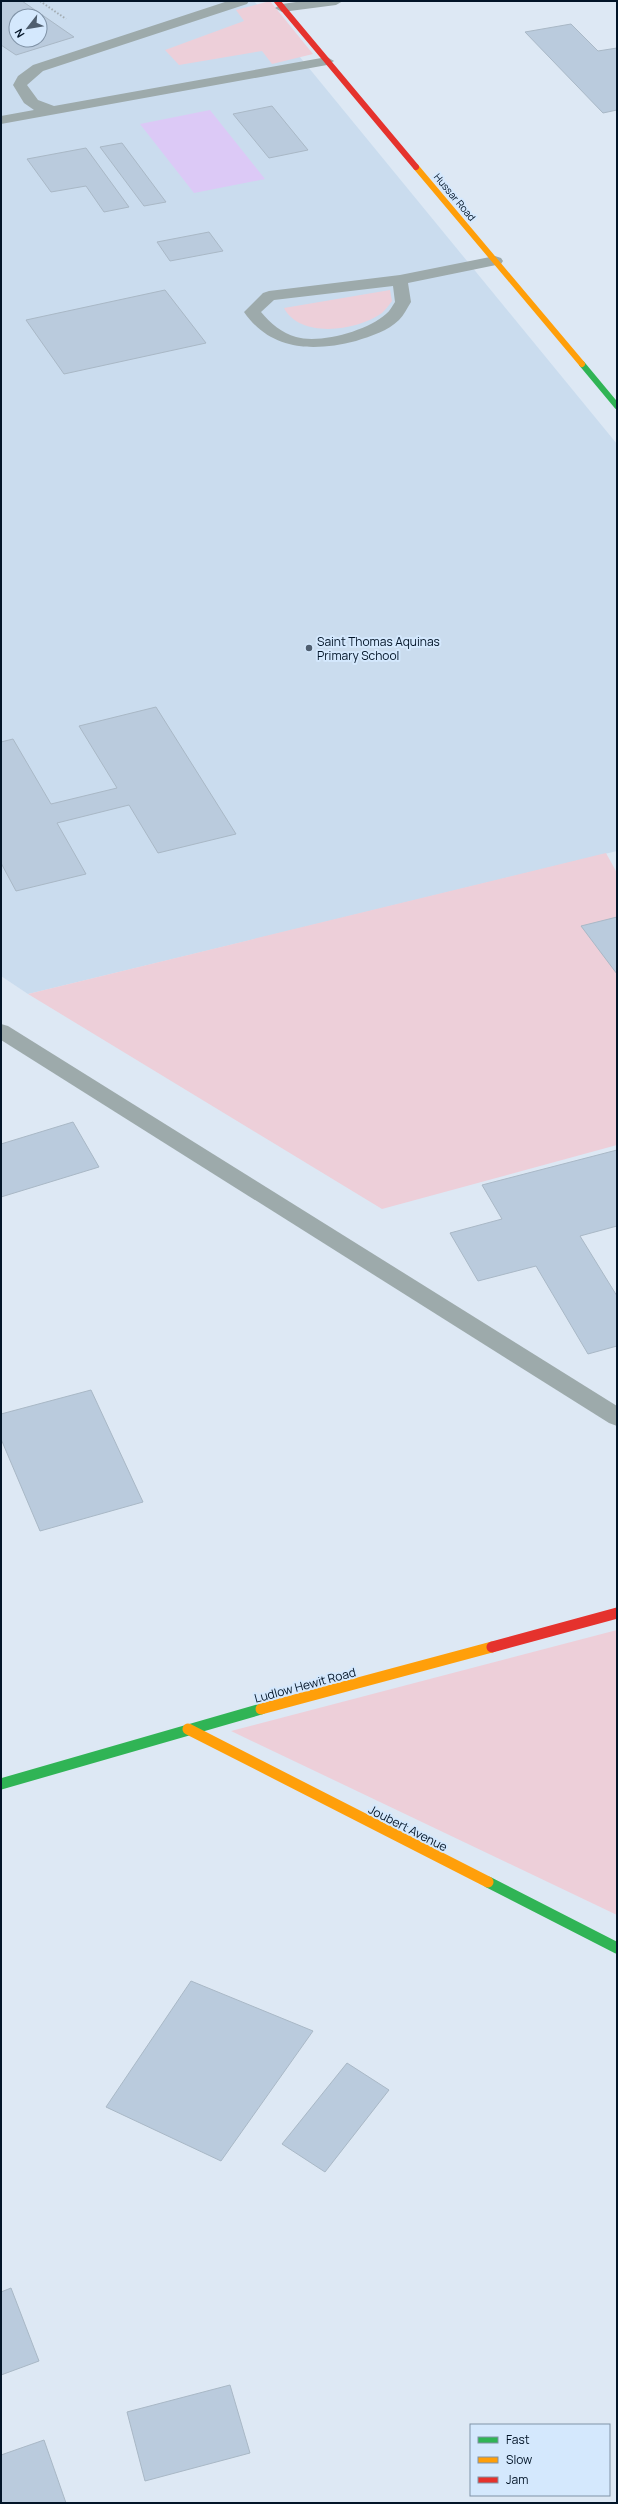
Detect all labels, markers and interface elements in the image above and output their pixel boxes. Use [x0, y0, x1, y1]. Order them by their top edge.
north arrow [8, 8, 48, 48]
text: N [10, 26, 27, 41]
street label: Hussar Road [431, 170, 479, 224]
place label: Saint Thomas Aquinas Primary School [317, 633, 440, 664]
marker: Saint Thomas Aquinas Primary School [304, 643, 314, 653]
street label: Ludlow Hewit Road [252, 1663, 358, 1707]
street label: Joubert Avenue [366, 1801, 450, 1855]
legend [470, 2424, 610, 2496]
text: Fast [506, 2431, 530, 2448]
text: Slow [506, 2451, 532, 2468]
text: Jam [506, 2471, 528, 2488]

